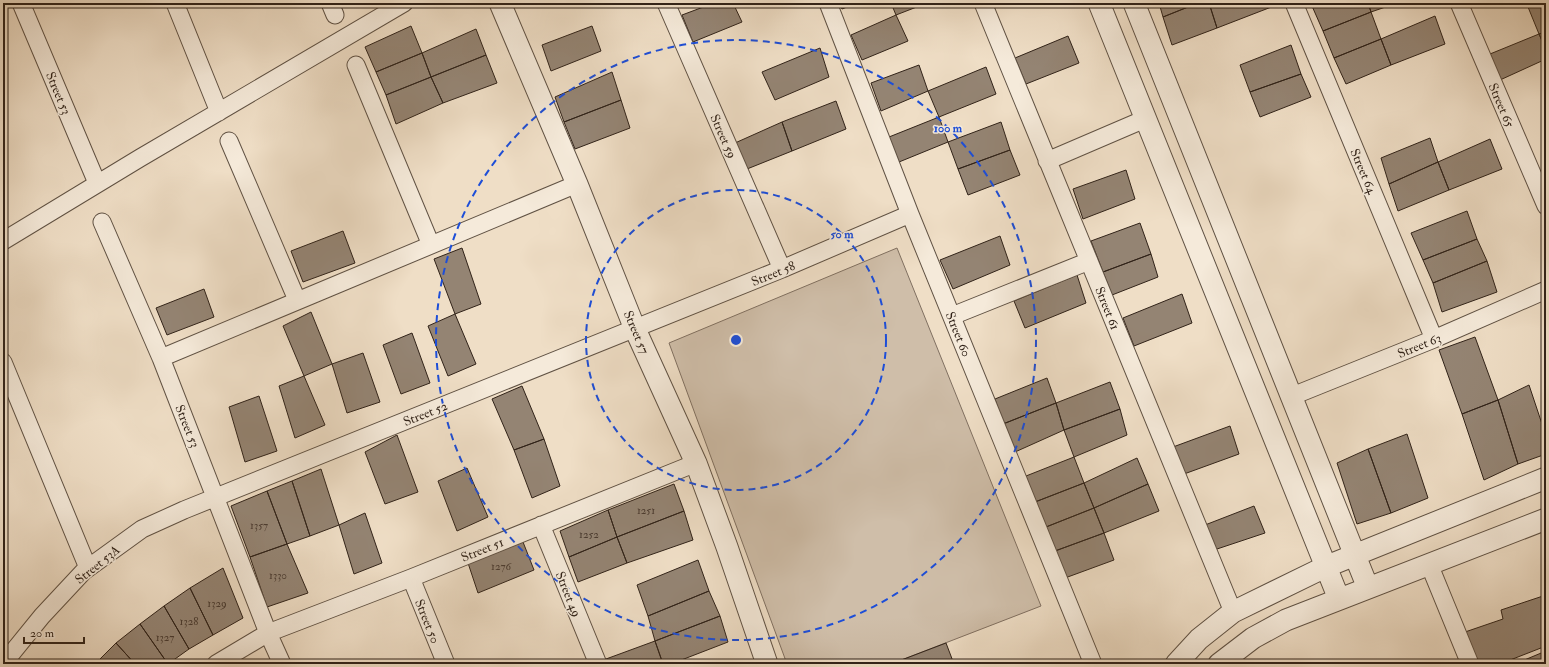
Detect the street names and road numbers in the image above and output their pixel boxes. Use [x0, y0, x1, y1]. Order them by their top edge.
street label: Street 53 [42, 70, 74, 117]
street label: Street 65 [1485, 81, 1518, 130]
street label: Street 59 [706, 112, 740, 161]
street label: Street 64 [1346, 146, 1380, 197]
street label: Street 58 [749, 258, 798, 290]
street label: Street 61 [1091, 284, 1123, 333]
street label: Street 57 [620, 308, 652, 357]
street label: Street 60 [942, 309, 974, 359]
street label: Street 63 [1395, 330, 1444, 362]
street label: Street 52 [401, 398, 450, 430]
street label: Street 53 [171, 403, 203, 450]
street label: Street 51 [459, 534, 506, 566]
street label: Street 53A [72, 541, 124, 588]
street label: Street 49 [552, 569, 584, 620]
street label: Street 50 [411, 597, 443, 646]

